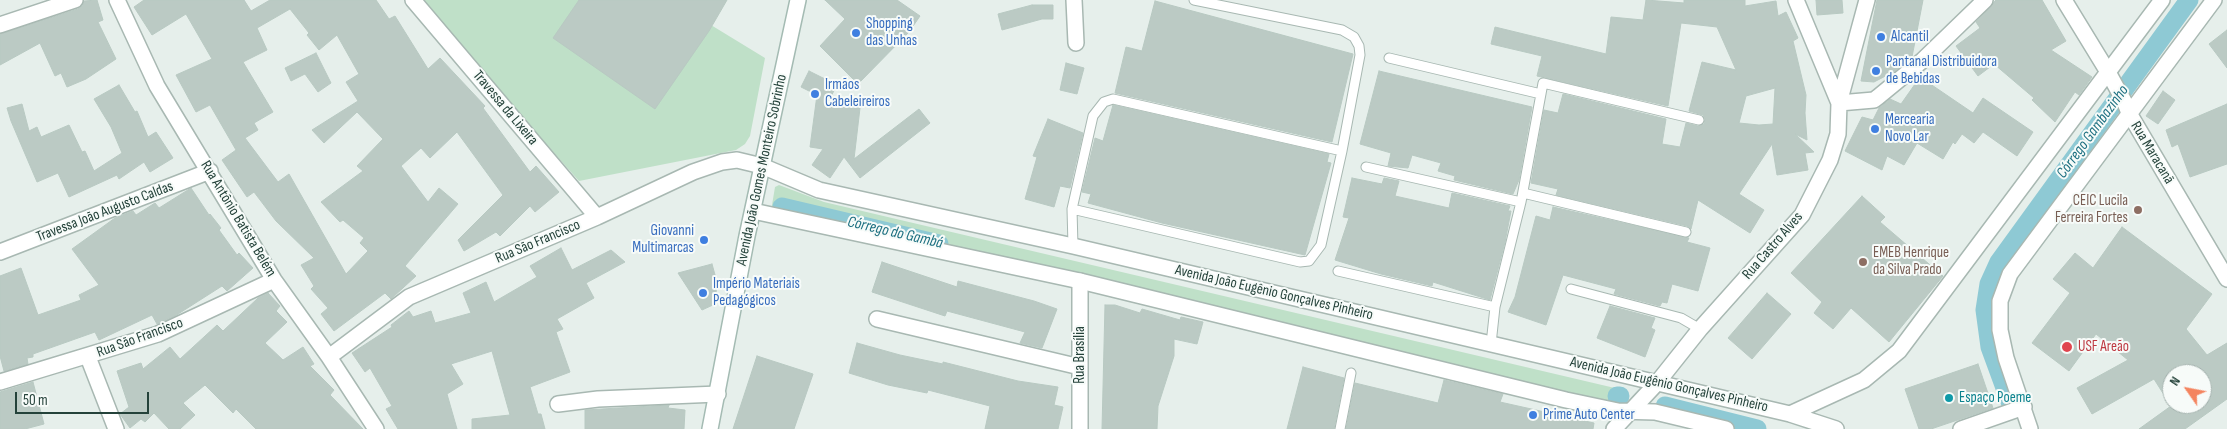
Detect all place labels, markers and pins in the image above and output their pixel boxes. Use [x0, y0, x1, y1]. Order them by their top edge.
place label: Shopping das Unhas [866, 15, 917, 50]
marker: Shopping das Unhas [850, 27, 862, 39]
place label: Alcantil [1891, 28, 1929, 46]
marker: Alcantil [1875, 31, 1887, 43]
place label: Pantanal Distribuidora de Bebidas [1886, 53, 1997, 88]
marker: Pantanal Distribuidora de Bebidas [1870, 65, 1882, 77]
place label: Irmãos Cabeleireiros [825, 76, 890, 111]
marker: Irmãos Cabeleireiros [809, 88, 821, 100]
place label: Mercearia Novo Lar [1885, 111, 1935, 146]
marker: Mercearia Novo Lar [1869, 123, 1881, 135]
place label: CEIC Lucila Ferreira Fortes [2055, 192, 2128, 227]
marker: CEIC Lucila Ferreira Fortes [2132, 204, 2144, 216]
place label: Giovanni Multimarcas [632, 222, 694, 257]
marker: Giovanni Multimarcas [698, 234, 710, 246]
place label: EMEB Henrique da Silva Prado [1873, 244, 1949, 279]
marker: EMEB Henrique da Silva Prado [1857, 256, 1869, 268]
place label: Império Materiais Pedagógicos [713, 275, 800, 310]
marker: Império Materiais Pedagógicos [697, 287, 709, 299]
place label: USF Areão [2078, 338, 2129, 356]
marker: USF Areão [2060, 340, 2074, 354]
place label: Espaço Poeme [1959, 389, 2031, 407]
marker: Espaço Poeme [1943, 392, 1955, 404]
place label: Prime Auto Center [1543, 406, 1635, 424]
marker: Prime Auto Center [1527, 409, 1539, 421]

